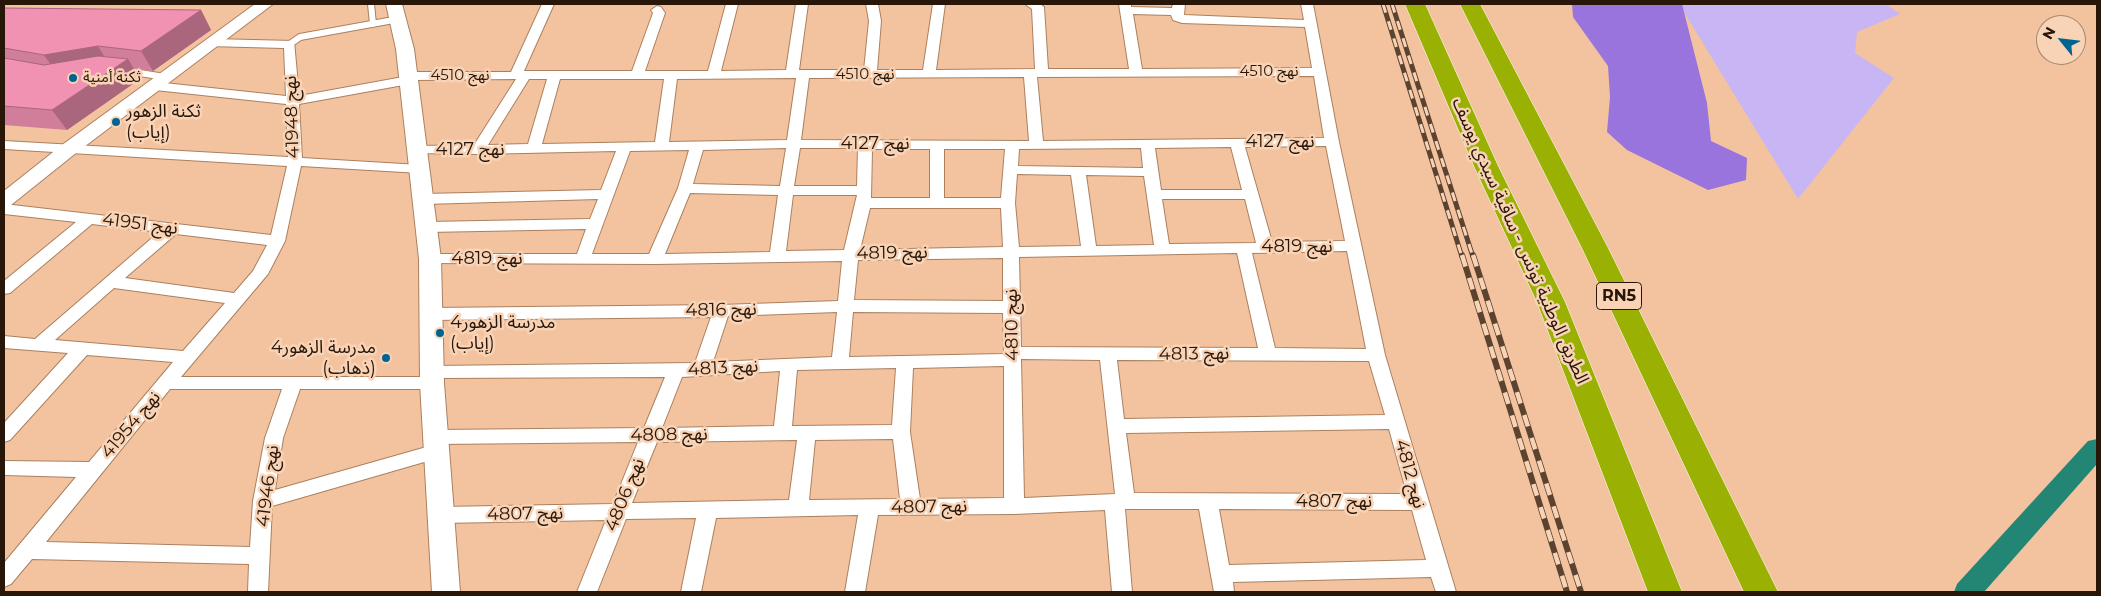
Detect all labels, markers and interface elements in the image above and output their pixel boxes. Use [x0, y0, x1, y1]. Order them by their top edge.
north arrow [2036, 15, 2086, 65]
text: N [2038, 24, 2059, 43]
street label: نهج 4510 [1239, 63, 1299, 81]
street label: نهج 4510 [835, 66, 895, 84]
street label: نهج 4510 [430, 67, 490, 85]
place label: ثكنة أمنية [83, 69, 141, 87]
marker: ثكنة أمنية [67, 72, 79, 84]
street label: نهج 41948 [280, 75, 304, 159]
street label: الطريق الوطنية تونس - ساقية سيدي يوسف [1447, 95, 1593, 387]
place label: ثكنة الزهور (إياب) [126, 101, 201, 144]
marker: ثكنة الزهور (إياب) [110, 116, 122, 128]
street label: نهج 4127 [1245, 131, 1315, 153]
street label: نهج 4127 [840, 133, 910, 155]
street label: نهج 4127 [435, 139, 505, 161]
street label: نهج 41951 [101, 209, 179, 239]
street label: نهج 4819 [1261, 236, 1333, 258]
street label: نهج 4819 [856, 242, 928, 264]
street label: نهج 4819 [451, 248, 523, 270]
road number: RN5 [1596, 282, 1642, 310]
street label: نهج 4810 [1001, 289, 1023, 361]
street label: نهج 4816 [685, 299, 757, 321]
place label: مدرسة الزهور4 (إياب) [450, 312, 555, 354]
marker: مدرسة الزهور4 (إياب) [434, 327, 446, 339]
place label: مدرسة الزهور4 (ذهاب) [271, 337, 376, 379]
street label: نهج 4813 [1159, 343, 1229, 365]
marker: مدرسة الزهور4 (ذهاب) [380, 352, 392, 364]
street label: نهج 4813 [687, 355, 759, 381]
street label: نهج 41954 [97, 387, 165, 463]
street label: نهج 4808 [630, 424, 708, 446]
street label: نهج 4812 [1390, 437, 1430, 511]
street label: نهج 41946 [252, 444, 284, 528]
street label: نهج 4806 [601, 455, 649, 535]
street label: نهج 4807 [1296, 491, 1372, 513]
street label: نهج 4807 [891, 496, 967, 518]
street label: نهج 4807 [487, 503, 563, 525]

